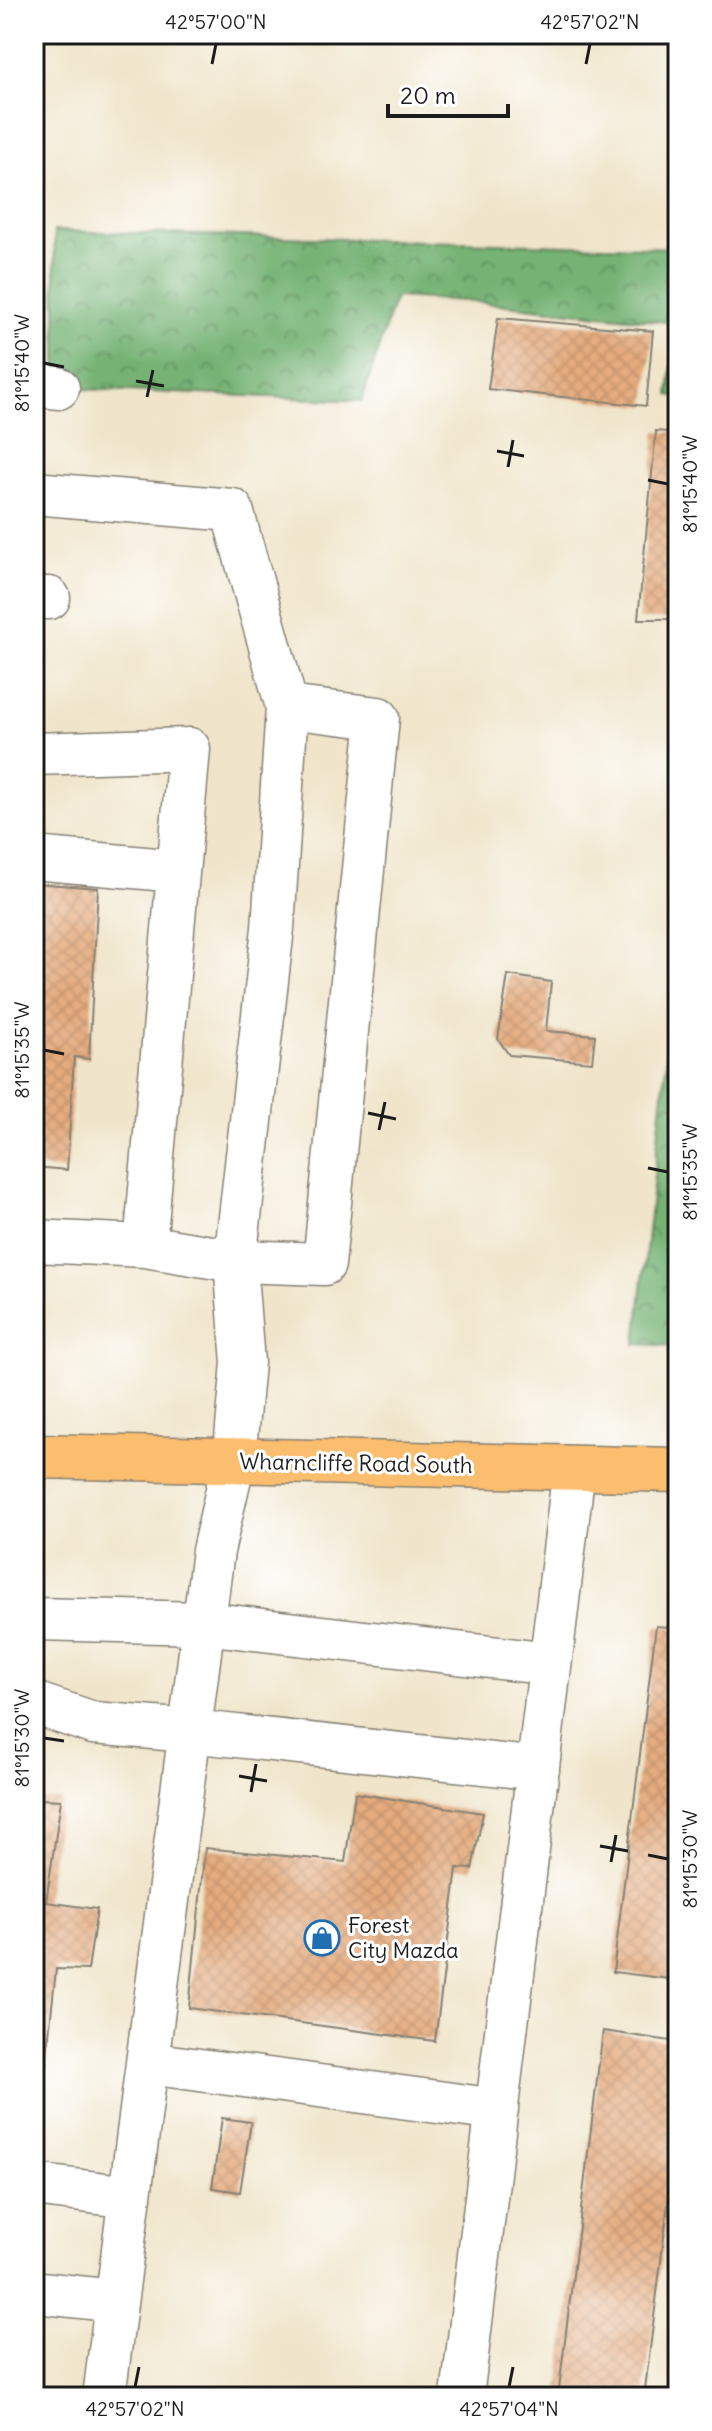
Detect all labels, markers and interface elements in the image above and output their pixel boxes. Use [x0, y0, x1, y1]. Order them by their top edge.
text: 42°57'00"N [165, 9, 267, 34]
text: 42°57'02"N [540, 9, 640, 34]
scale bar [388, 68, 508, 118]
text: 20 m [400, 80, 456, 110]
text: 81°15'40"W [9, 314, 34, 412]
text: 81°15'40"W [677, 435, 702, 533]
text: 81°15'35"W [9, 1001, 34, 1099]
text: 81°15'35"W [677, 1123, 702, 1221]
street label: Wharncliffe Road South [239, 1447, 473, 1479]
text: 81°15'30"W [9, 1689, 34, 1787]
text: 81°15'30"W [677, 1810, 702, 1908]
place label: Forest City Mazda [348, 1911, 459, 1964]
shop icon: Forest City Mazda [303, 1919, 341, 1957]
text: 42°57'02"N [85, 2396, 185, 2421]
text: 42°57'04"N [459, 2396, 559, 2421]

